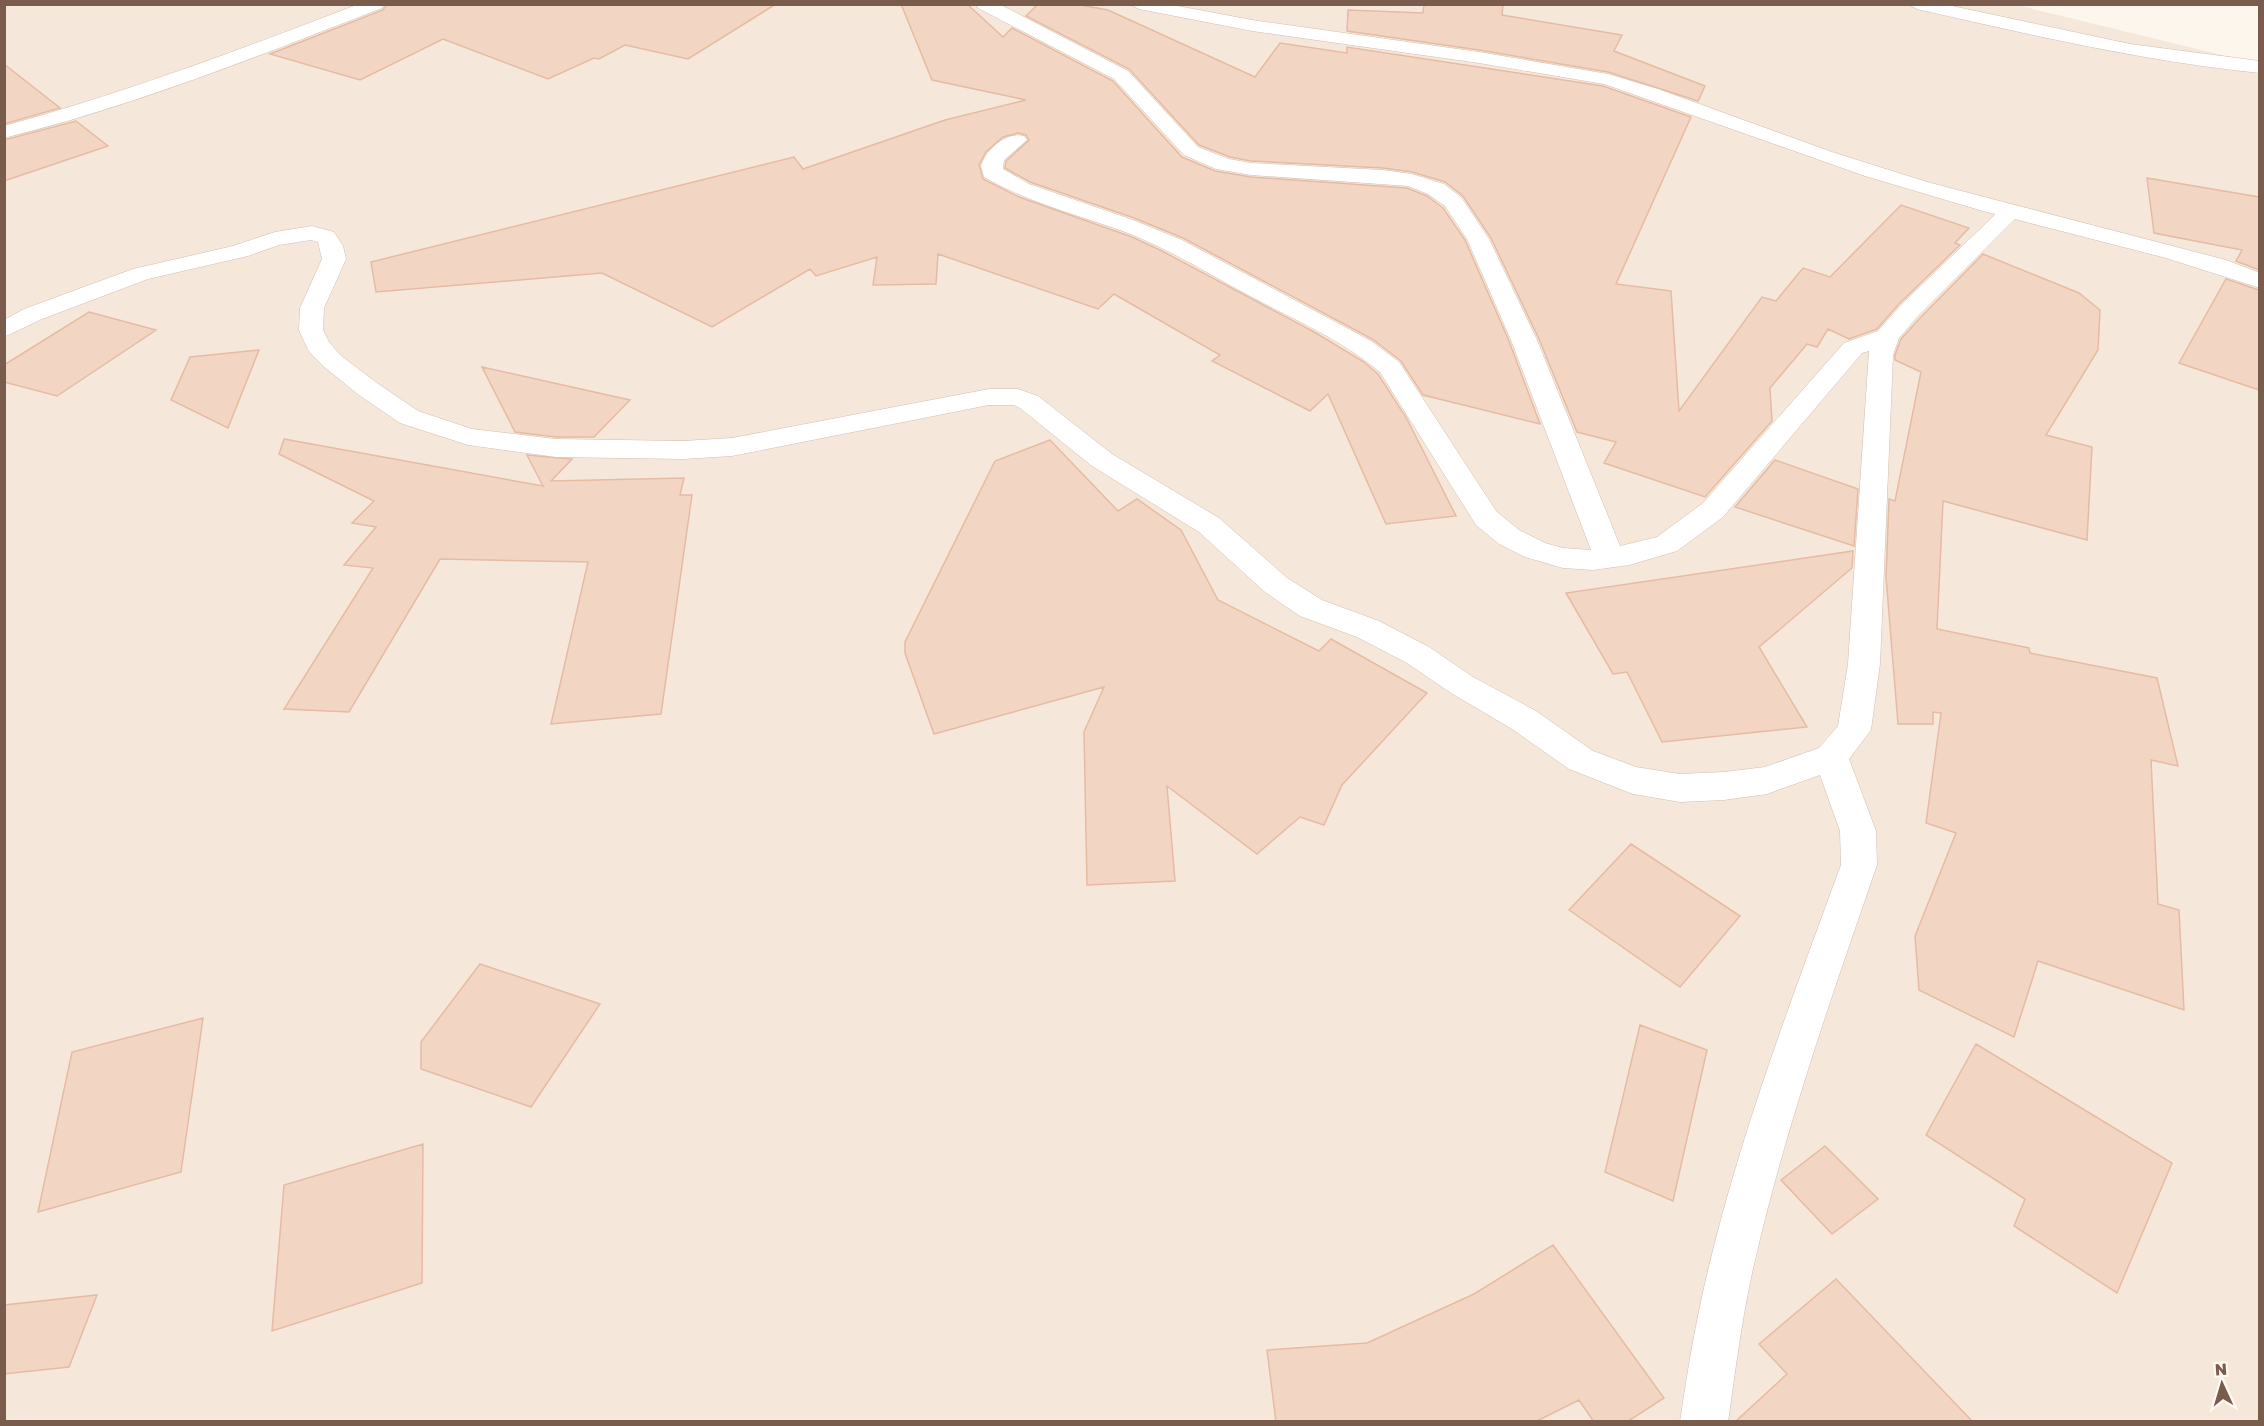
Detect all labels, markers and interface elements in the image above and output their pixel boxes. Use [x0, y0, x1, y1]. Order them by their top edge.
north arrow [2192, 1354, 2252, 1414]
text: N [2214, 1359, 2228, 1379]

